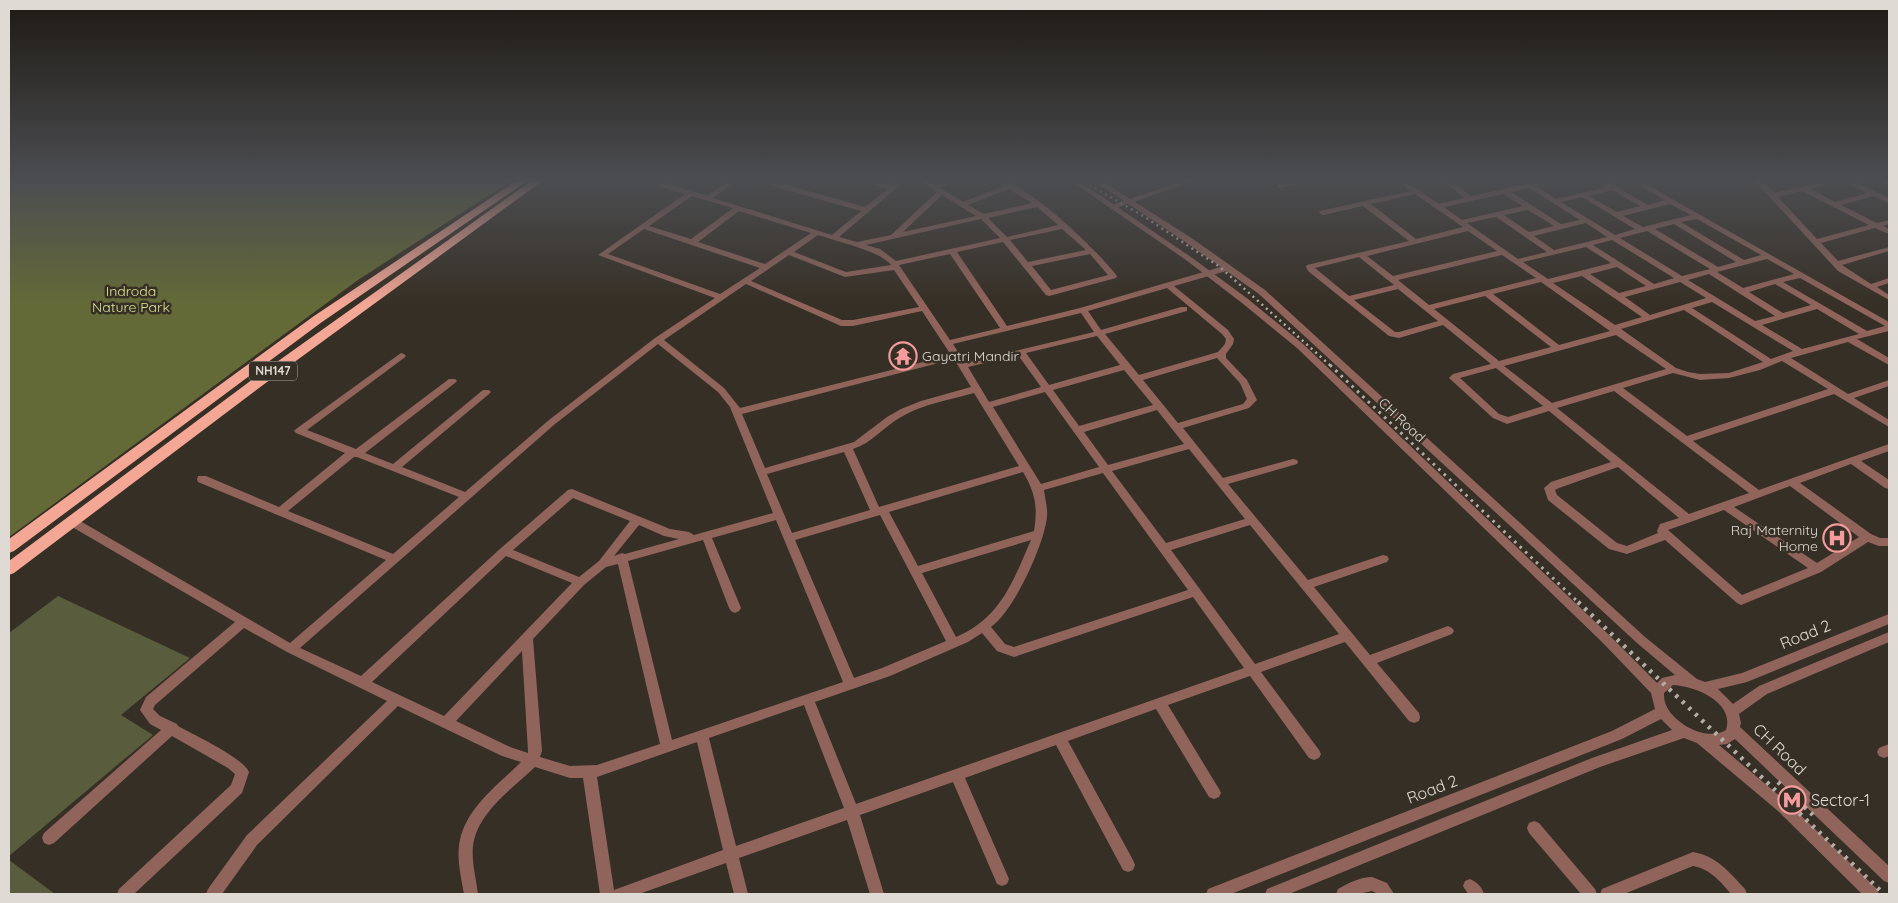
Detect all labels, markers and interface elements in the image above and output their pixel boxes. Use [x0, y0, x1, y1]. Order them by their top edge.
park label: Indroda Nature Park [92, 282, 170, 316]
temple icon: Gayatri Mandir [888, 341, 918, 371]
place label: Gayatri Mandir [922, 347, 1019, 365]
road number: NH147 [249, 362, 297, 381]
street label: CH Road [1375, 394, 1429, 446]
place label: Raj Maternity Home [1731, 521, 1818, 555]
hospital icon: Raj Maternity Home [1822, 523, 1852, 553]
street label: Road 2 [1777, 615, 1833, 653]
street label: CH Road [1749, 719, 1811, 779]
street label: Road 2 [1404, 770, 1460, 808]
metro station icon: Sector-1 [1777, 785, 1807, 815]
place label: Sector-1 [1811, 790, 1870, 810]

